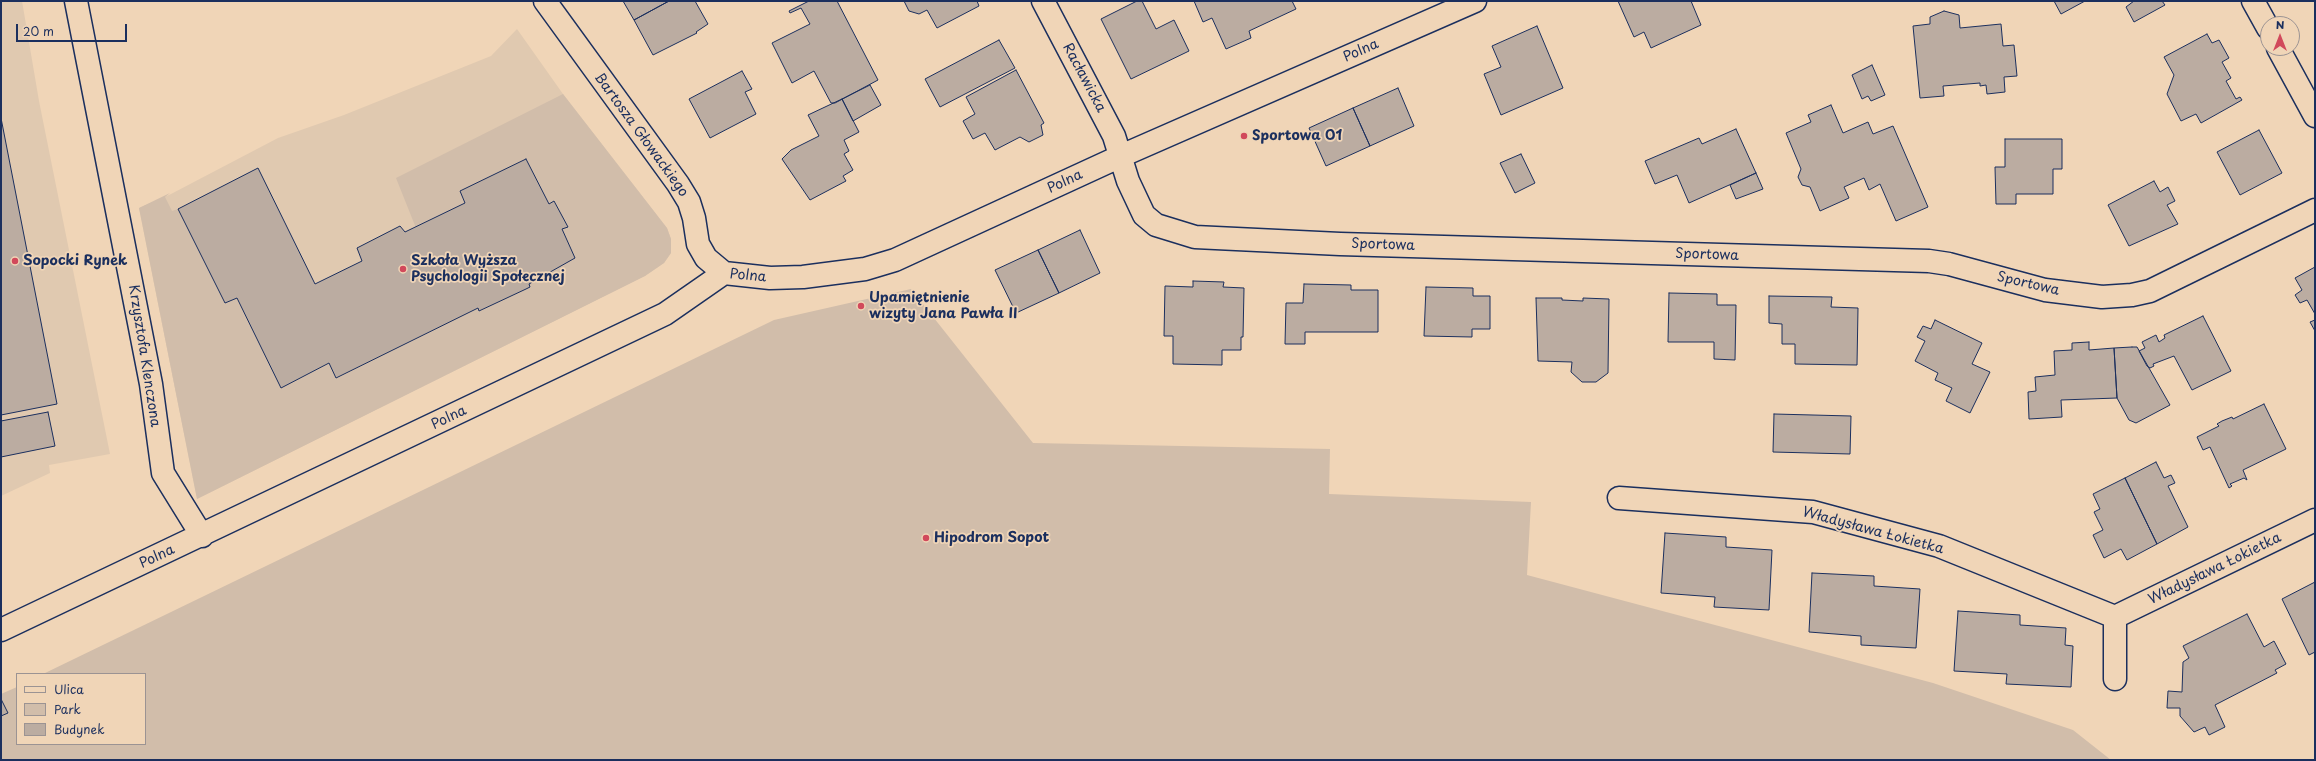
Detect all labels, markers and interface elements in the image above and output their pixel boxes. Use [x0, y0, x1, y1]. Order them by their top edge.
scale bar [18, 16, 129, 42]
north arrow [2260, 16, 2300, 56]
text: N [2276, 16, 2284, 33]
text: 20 m [23, 22, 54, 40]
street label: Polna [1341, 36, 1381, 66]
street label: Racławicka [1059, 41, 1109, 115]
street label: Bartosza Głowackiego [590, 70, 692, 200]
place label: Sportowa 01 [1252, 128, 1342, 144]
marker: Sportowa 01 [1239, 131, 1249, 141]
street label: Polna [1045, 167, 1085, 197]
street label: Sportowa [1351, 235, 1415, 255]
street label: Sportowa [1675, 245, 1739, 265]
place label: Sopocki Rynek [23, 253, 127, 269]
place label: Szkoła Wyższa Psychologii Społecznej [411, 253, 565, 286]
marker: Sopocki Rynek [10, 256, 20, 266]
marker: Szkoła Wyższa Psychologii Społecznej [398, 264, 408, 274]
street label: Polna [729, 266, 767, 286]
street label: Sportowa [1995, 269, 2061, 299]
street label: Krzysztofa Klenczona [124, 284, 164, 428]
place label: Upamiętnienie wizyty Jana Pawła II [869, 290, 1017, 322]
marker: Upamiętnienie wizyty Jana Pawła II [856, 301, 866, 311]
street label: Polna [429, 402, 469, 434]
street label: Władysława Łokietka [1801, 504, 1945, 558]
place label: Hipodrom Sopot [934, 530, 1049, 546]
street label: Władysława Łokietka [2146, 530, 2284, 608]
marker: Hipodrom Sopot [921, 533, 931, 543]
street label: Polna [137, 542, 177, 572]
legend [16, 673, 146, 745]
text: Ulica [54, 680, 84, 698]
text: Park [54, 700, 81, 718]
text: Budynek [54, 720, 104, 738]

